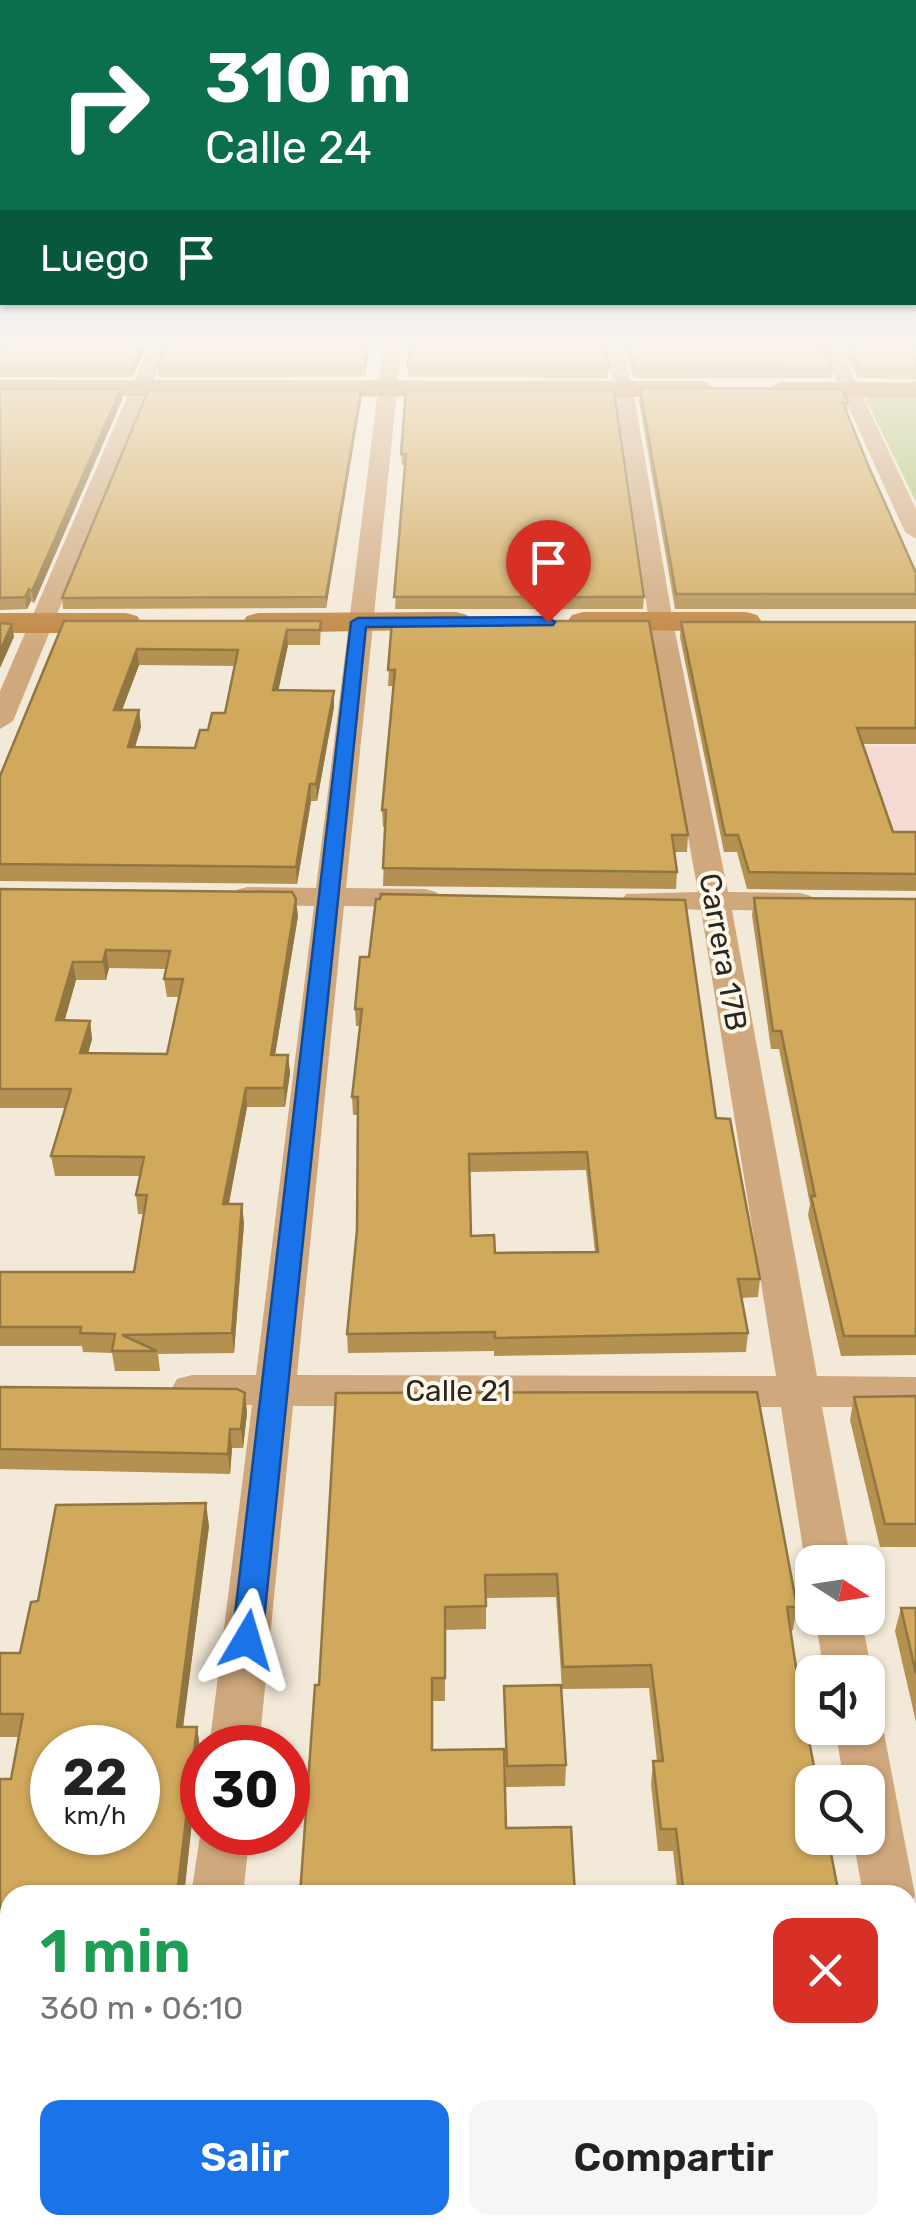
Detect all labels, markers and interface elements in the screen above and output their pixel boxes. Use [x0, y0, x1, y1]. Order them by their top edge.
text: 310 m [205, 37, 412, 120]
icon: right [40, 40, 170, 170]
text: Calle 24 [205, 121, 372, 174]
icon: arrive [169, 230, 224, 285]
text: Luego [40, 235, 149, 281]
pin [506, 520, 591, 623]
icon: arrive [521, 535, 576, 590]
street label: Carrera 17B [691, 870, 755, 1034]
street label: Calle 21 [405, 1373, 511, 1409]
north arrow [795, 1545, 885, 1635]
map controls [795, 1545, 885, 1855]
position arrow [195, 1588, 299, 1692]
button: sound [795, 1655, 885, 1745]
speed limit sign: 30 [180, 1725, 310, 1855]
text: 22 [63, 1748, 128, 1808]
button: search [795, 1765, 885, 1855]
text: km/h [64, 1801, 126, 1830]
text: 1 min [40, 1916, 191, 1987]
button: close [773, 1918, 878, 2023]
text: 360 m · 06:10 [40, 1989, 243, 2027]
button: Salir [40, 2100, 449, 2215]
button: Compartir [469, 2100, 878, 2215]

